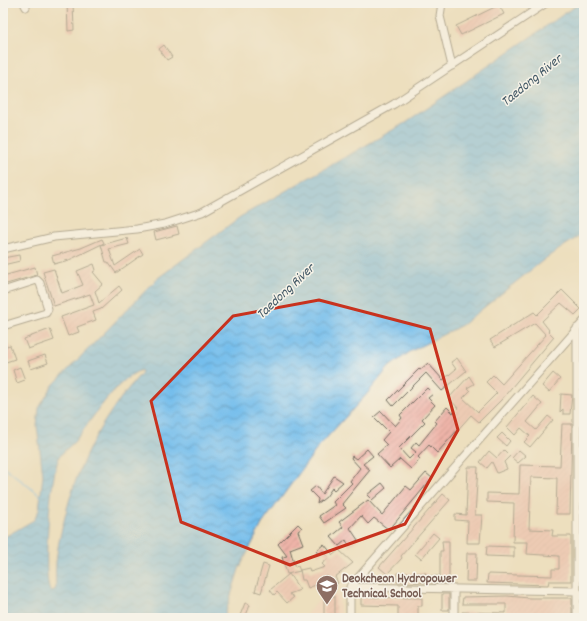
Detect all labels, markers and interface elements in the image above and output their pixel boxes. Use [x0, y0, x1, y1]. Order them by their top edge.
water label: Taedong River [497, 49, 568, 112]
water label: Taedong River [252, 258, 321, 324]
place label: Deokcheon Hydropower Technical School [342, 570, 458, 604]
school or university icon: Deokcheon Hydropower Technical School [314, 573, 340, 606]

